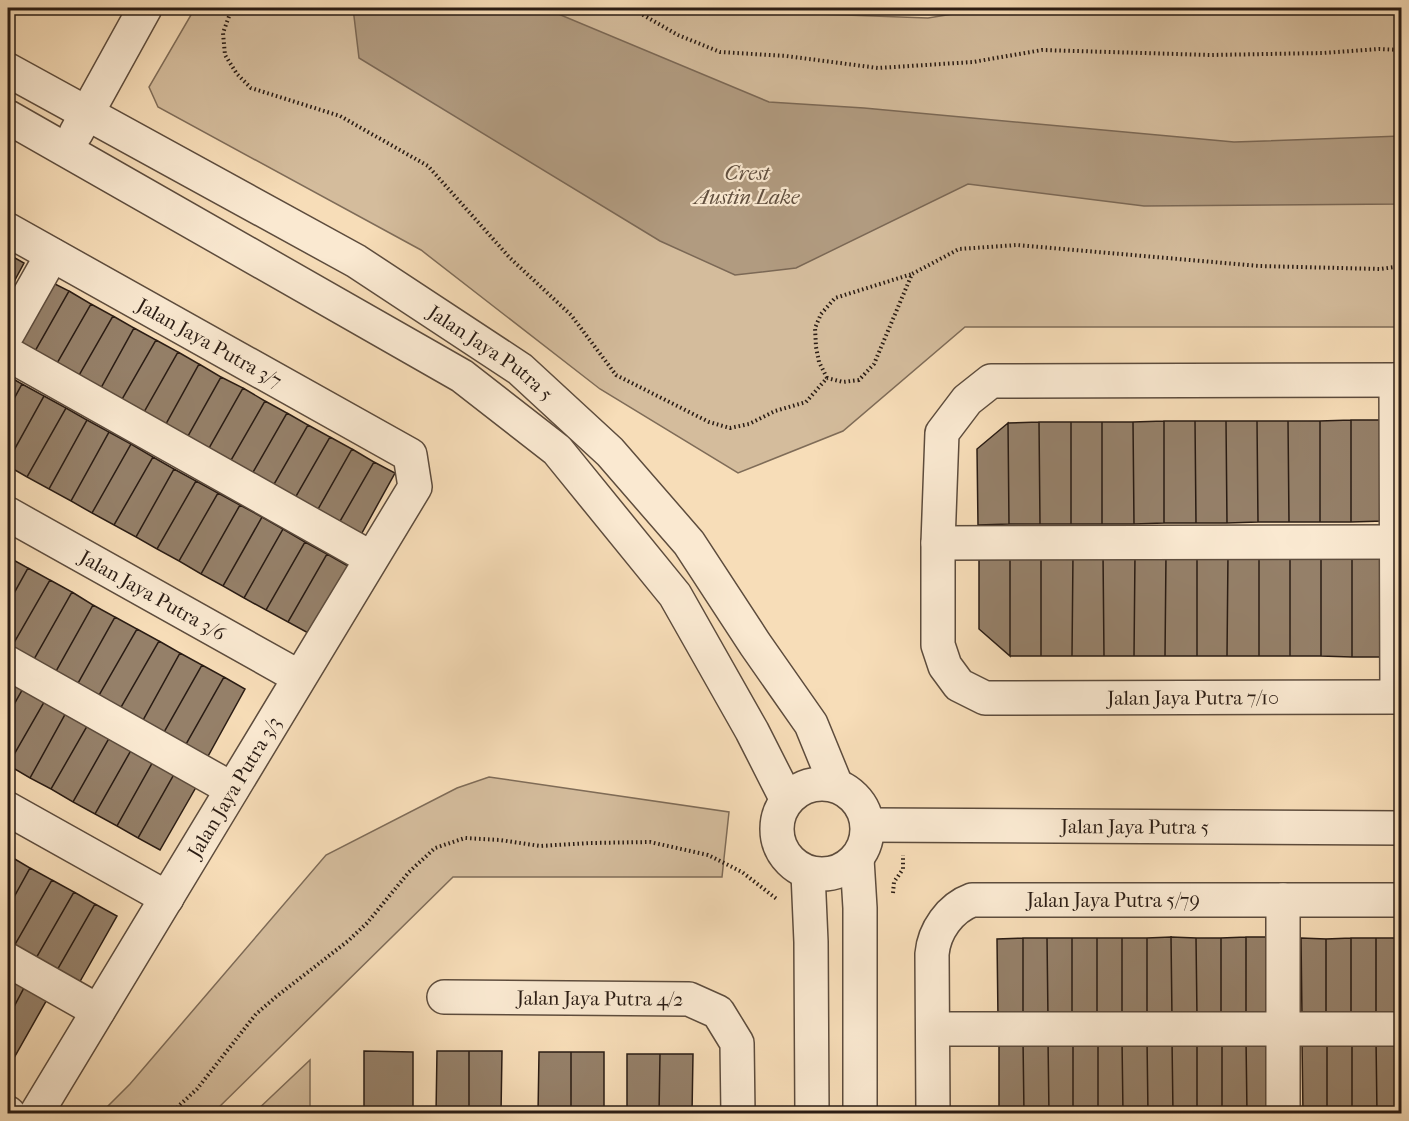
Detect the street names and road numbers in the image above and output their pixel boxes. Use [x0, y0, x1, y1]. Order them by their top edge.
street label: Jalan Jaya Putra 3/7 [131, 293, 286, 393]
street label: Jalan Jaya Putra 5 [422, 300, 557, 405]
street label: Jalan Jaya Putra 3/6 [74, 545, 230, 646]
street label: Jalan Jaya Putra 7/10 [1105, 686, 1279, 710]
street label: Jalan Jaya Putra 3/3 [182, 712, 286, 864]
street label: Jalan Jaya Putra 5 [1059, 815, 1209, 839]
street label: Jalan Jaya Putra 5/79 [1025, 889, 1200, 912]
street label: Jalan Jaya Putra 4/2 [515, 987, 683, 1011]

